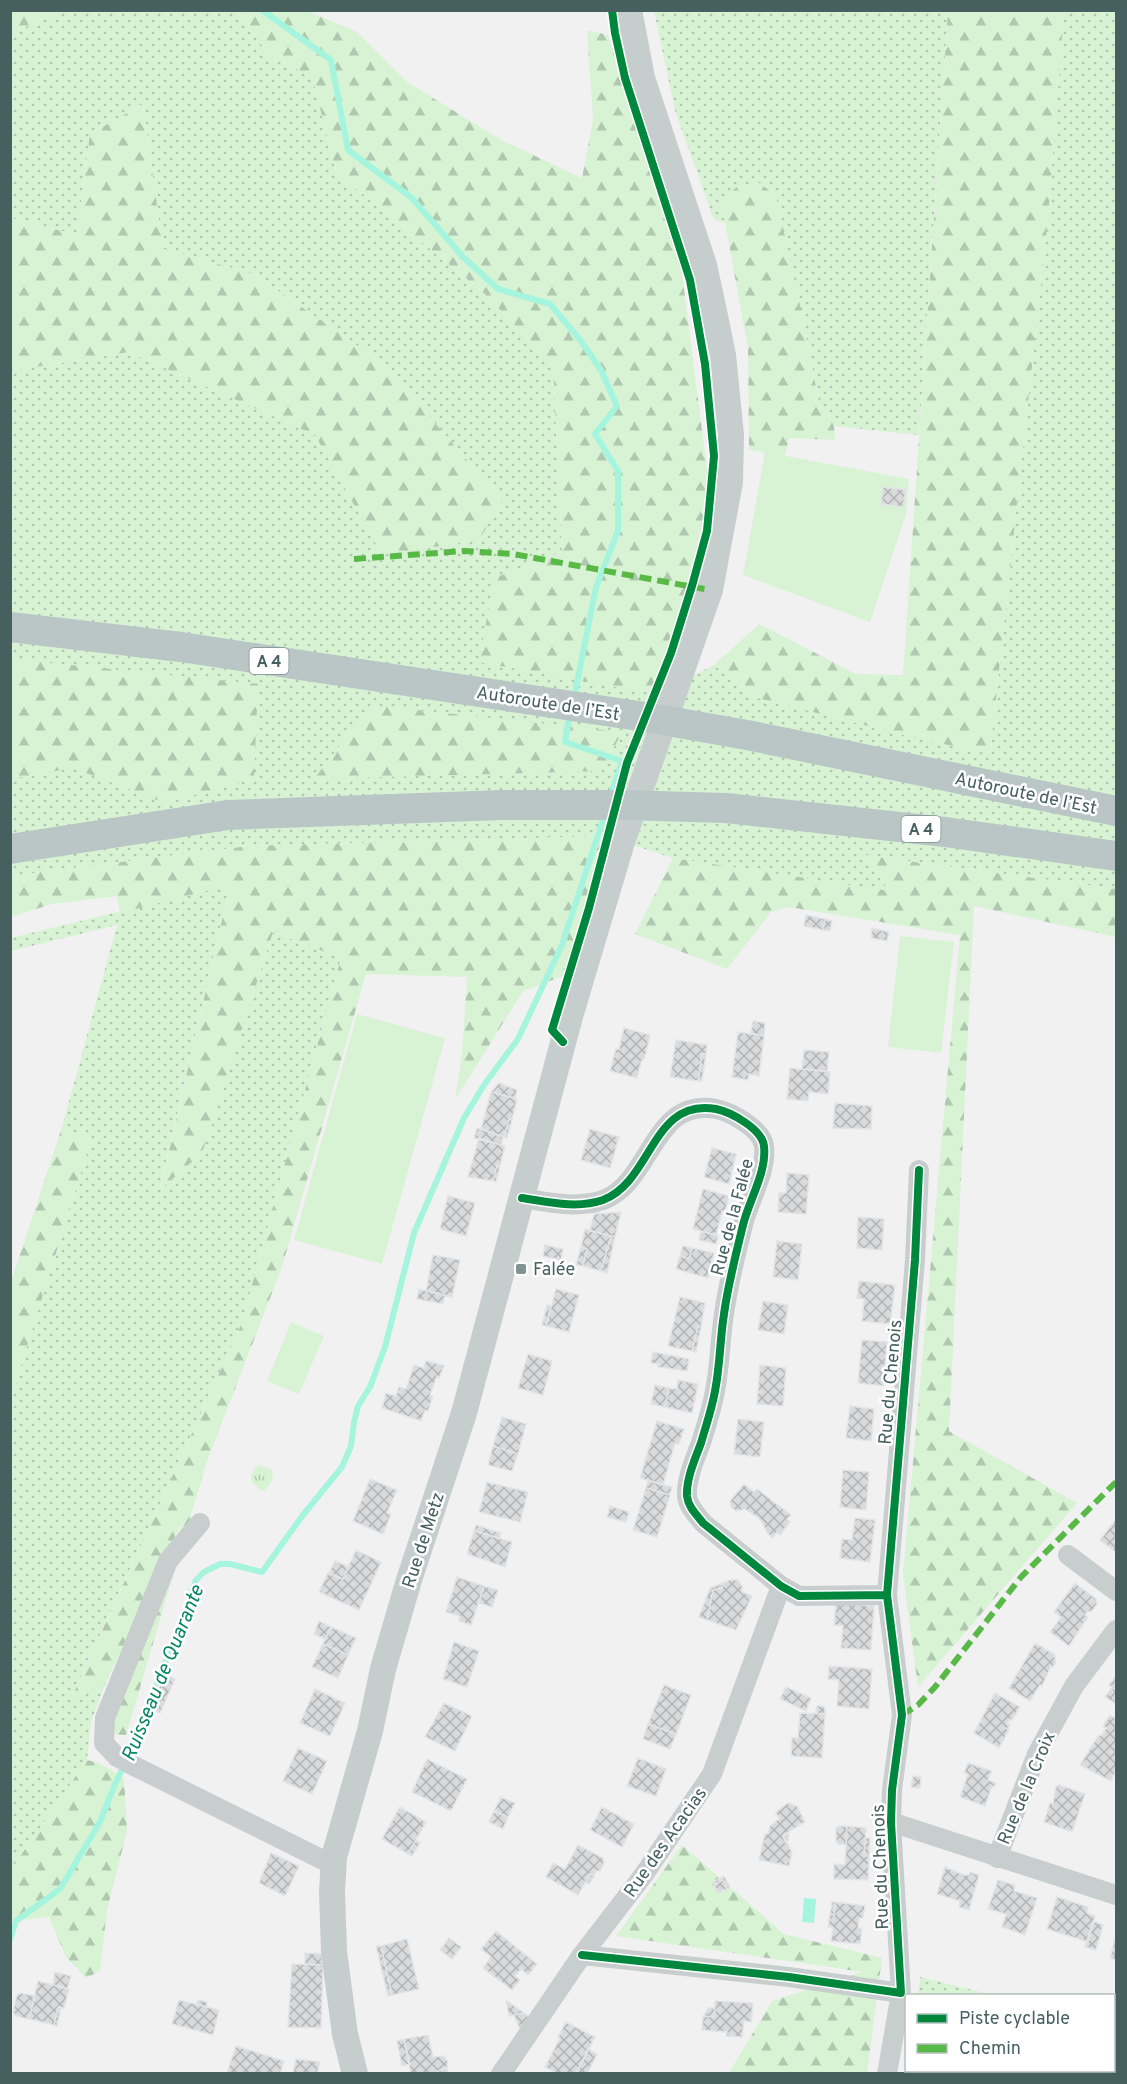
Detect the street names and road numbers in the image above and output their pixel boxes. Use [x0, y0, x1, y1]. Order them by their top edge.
road number: A 4 [250, 648, 288, 674]
street label: Autoroute de l’Est [475, 682, 621, 727]
street label: Autoroute de l’Est [953, 768, 1099, 821]
road number: A 4 [902, 816, 940, 842]
street label: Rue de la Falée [707, 1156, 760, 1278]
street label: Rue du Chenois [875, 1319, 908, 1446]
street label: Rue de Metz [398, 1490, 451, 1591]
street label: Rue de la Croix [993, 1729, 1061, 1848]
street label: Rue des Acacias [620, 1783, 713, 1902]
street label: Rue du Chenois [868, 1804, 895, 1930]

